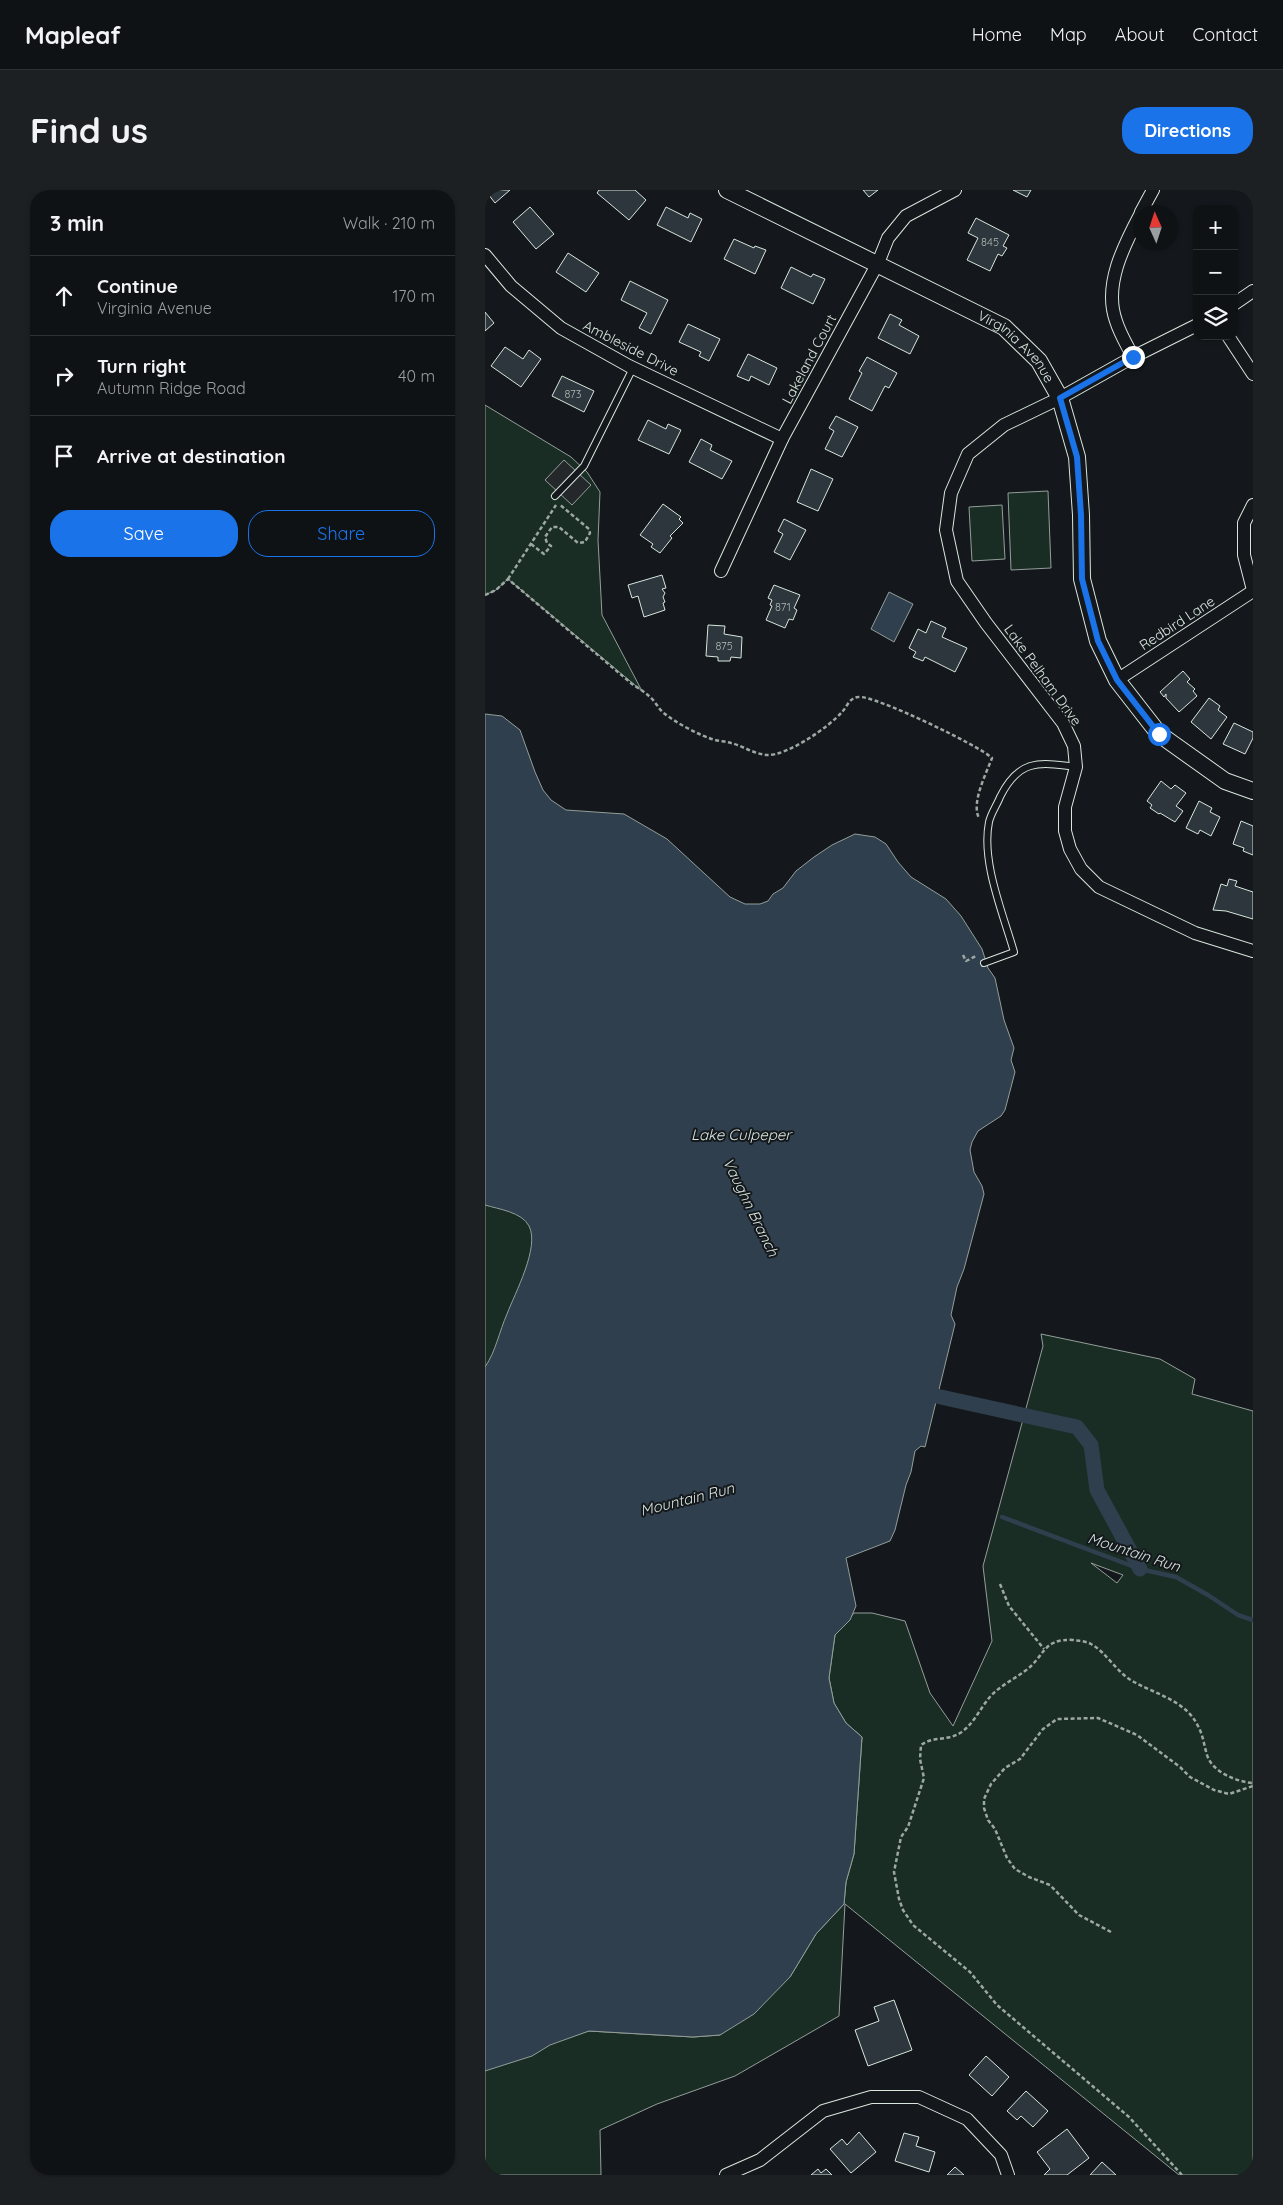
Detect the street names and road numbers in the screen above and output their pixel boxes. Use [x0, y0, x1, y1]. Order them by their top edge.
street label: Virginia Avenue [975, 306, 1058, 386]
street label: Lakeland Court [778, 311, 840, 407]
street label: Ambleside Drive [580, 316, 682, 380]
street label: Redbird Lane [1136, 592, 1218, 654]
street label: Lake Pelham Drive [1000, 621, 1086, 729]

